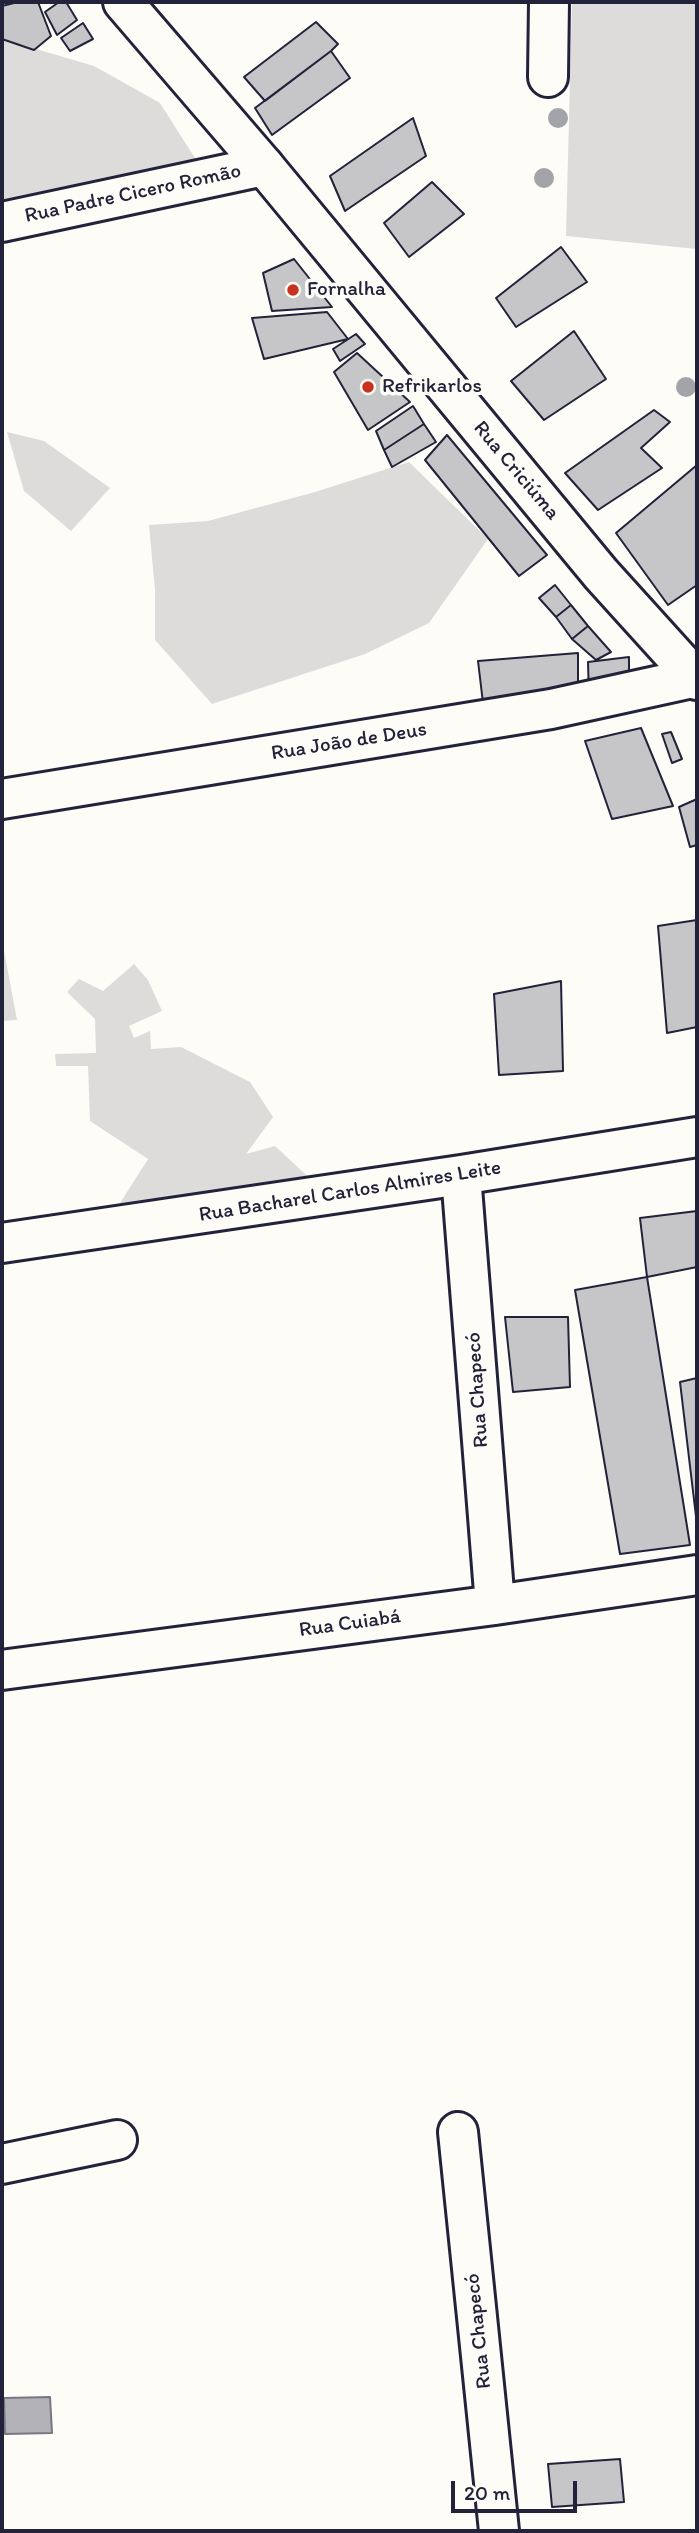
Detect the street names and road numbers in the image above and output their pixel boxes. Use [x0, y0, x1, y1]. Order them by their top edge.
street label: Rua Padre Cicero Romão [23, 159, 243, 229]
street label: Rua Criciúma [467, 416, 565, 526]
street label: Rua João de Deus [269, 717, 429, 767]
street label: Rua Bacharel Carlos Almires Leite [197, 1156, 503, 1228]
street label: Rua Chapecó [461, 1331, 495, 1449]
street label: Rua Cuiabá [298, 1604, 402, 1644]
street label: Rua Chapecó [460, 2272, 498, 2390]

